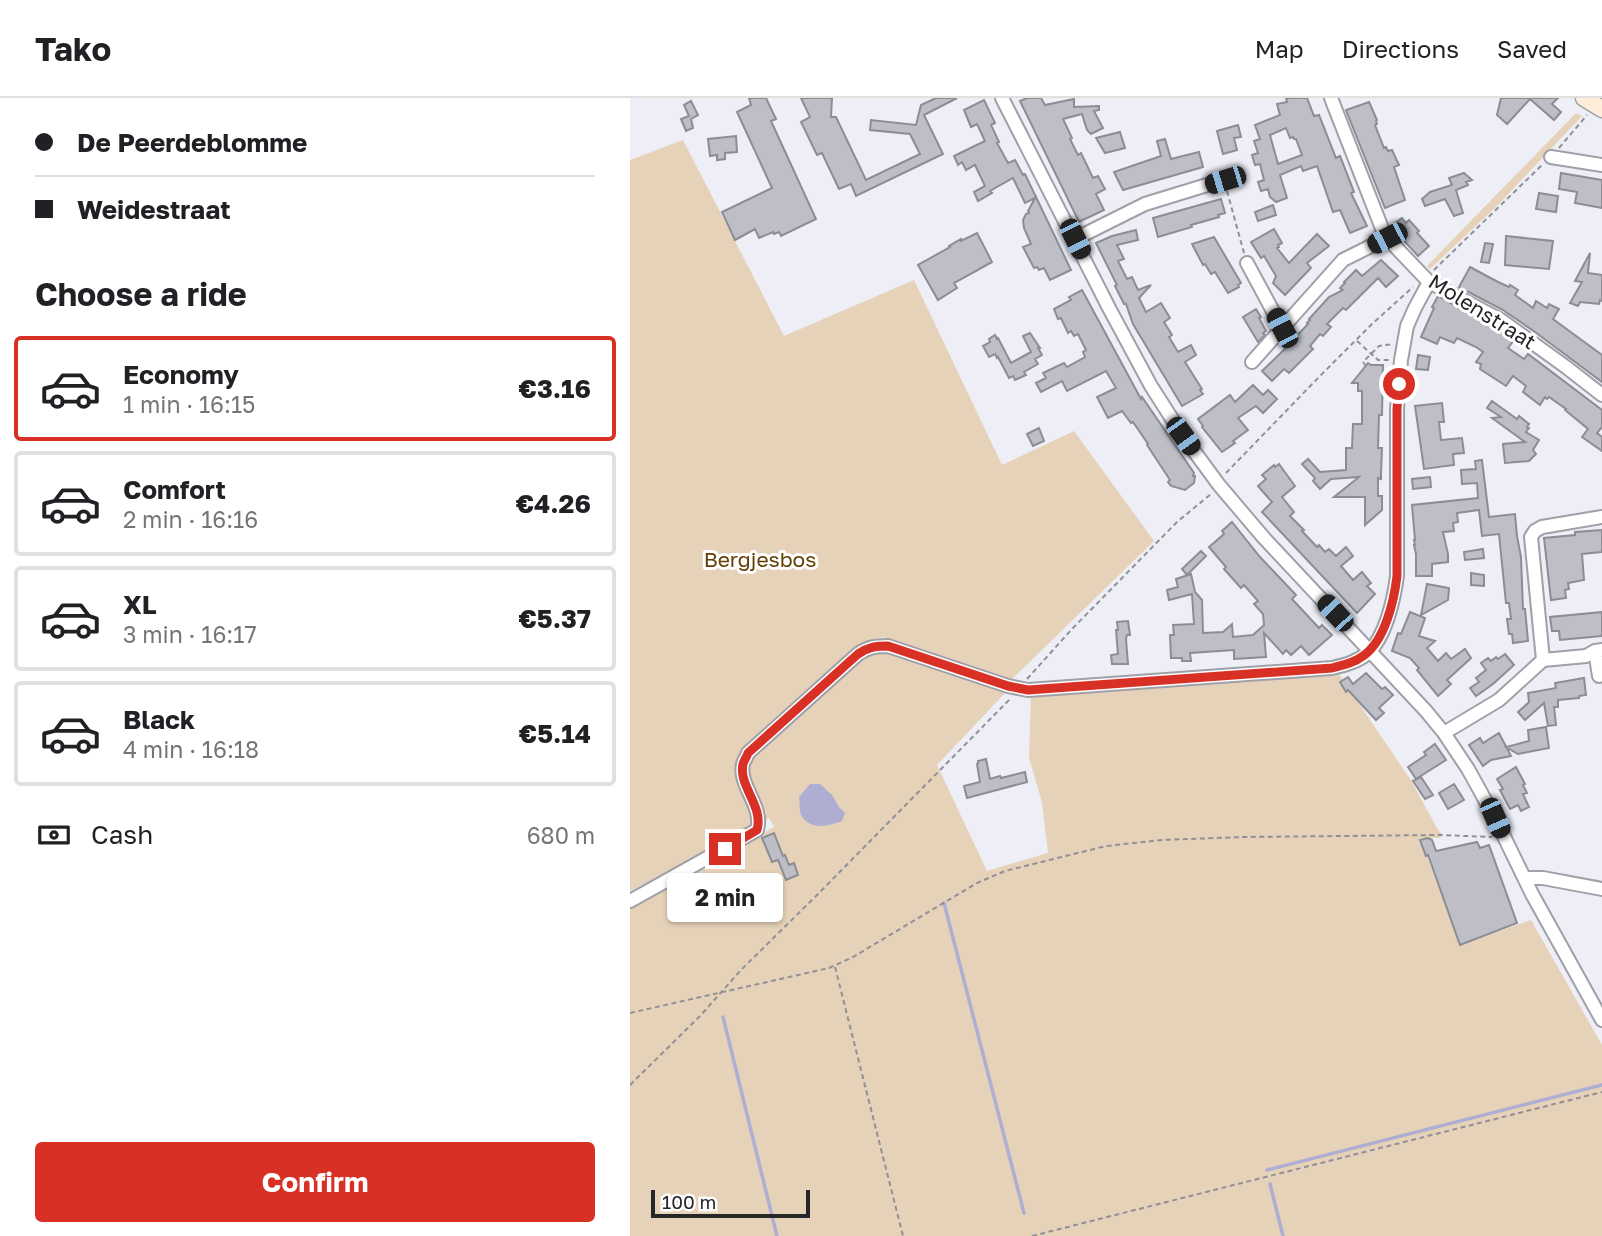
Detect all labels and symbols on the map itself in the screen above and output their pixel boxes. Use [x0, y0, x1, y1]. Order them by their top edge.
car [1202, 164, 1249, 196]
car [1057, 216, 1094, 262]
car [1364, 219, 1411, 257]
street label: Molenstraat [1424, 268, 1541, 354]
car [1263, 305, 1302, 351]
route start [1383, 368, 1415, 400]
car [1163, 413, 1204, 459]
park label: Bergjesbos [704, 546, 816, 572]
car [1313, 590, 1358, 636]
car [1477, 795, 1514, 841]
route end [709, 833, 741, 865]
callout: 2 min [667, 874, 783, 922]
scale bar [651, 1187, 810, 1219]

